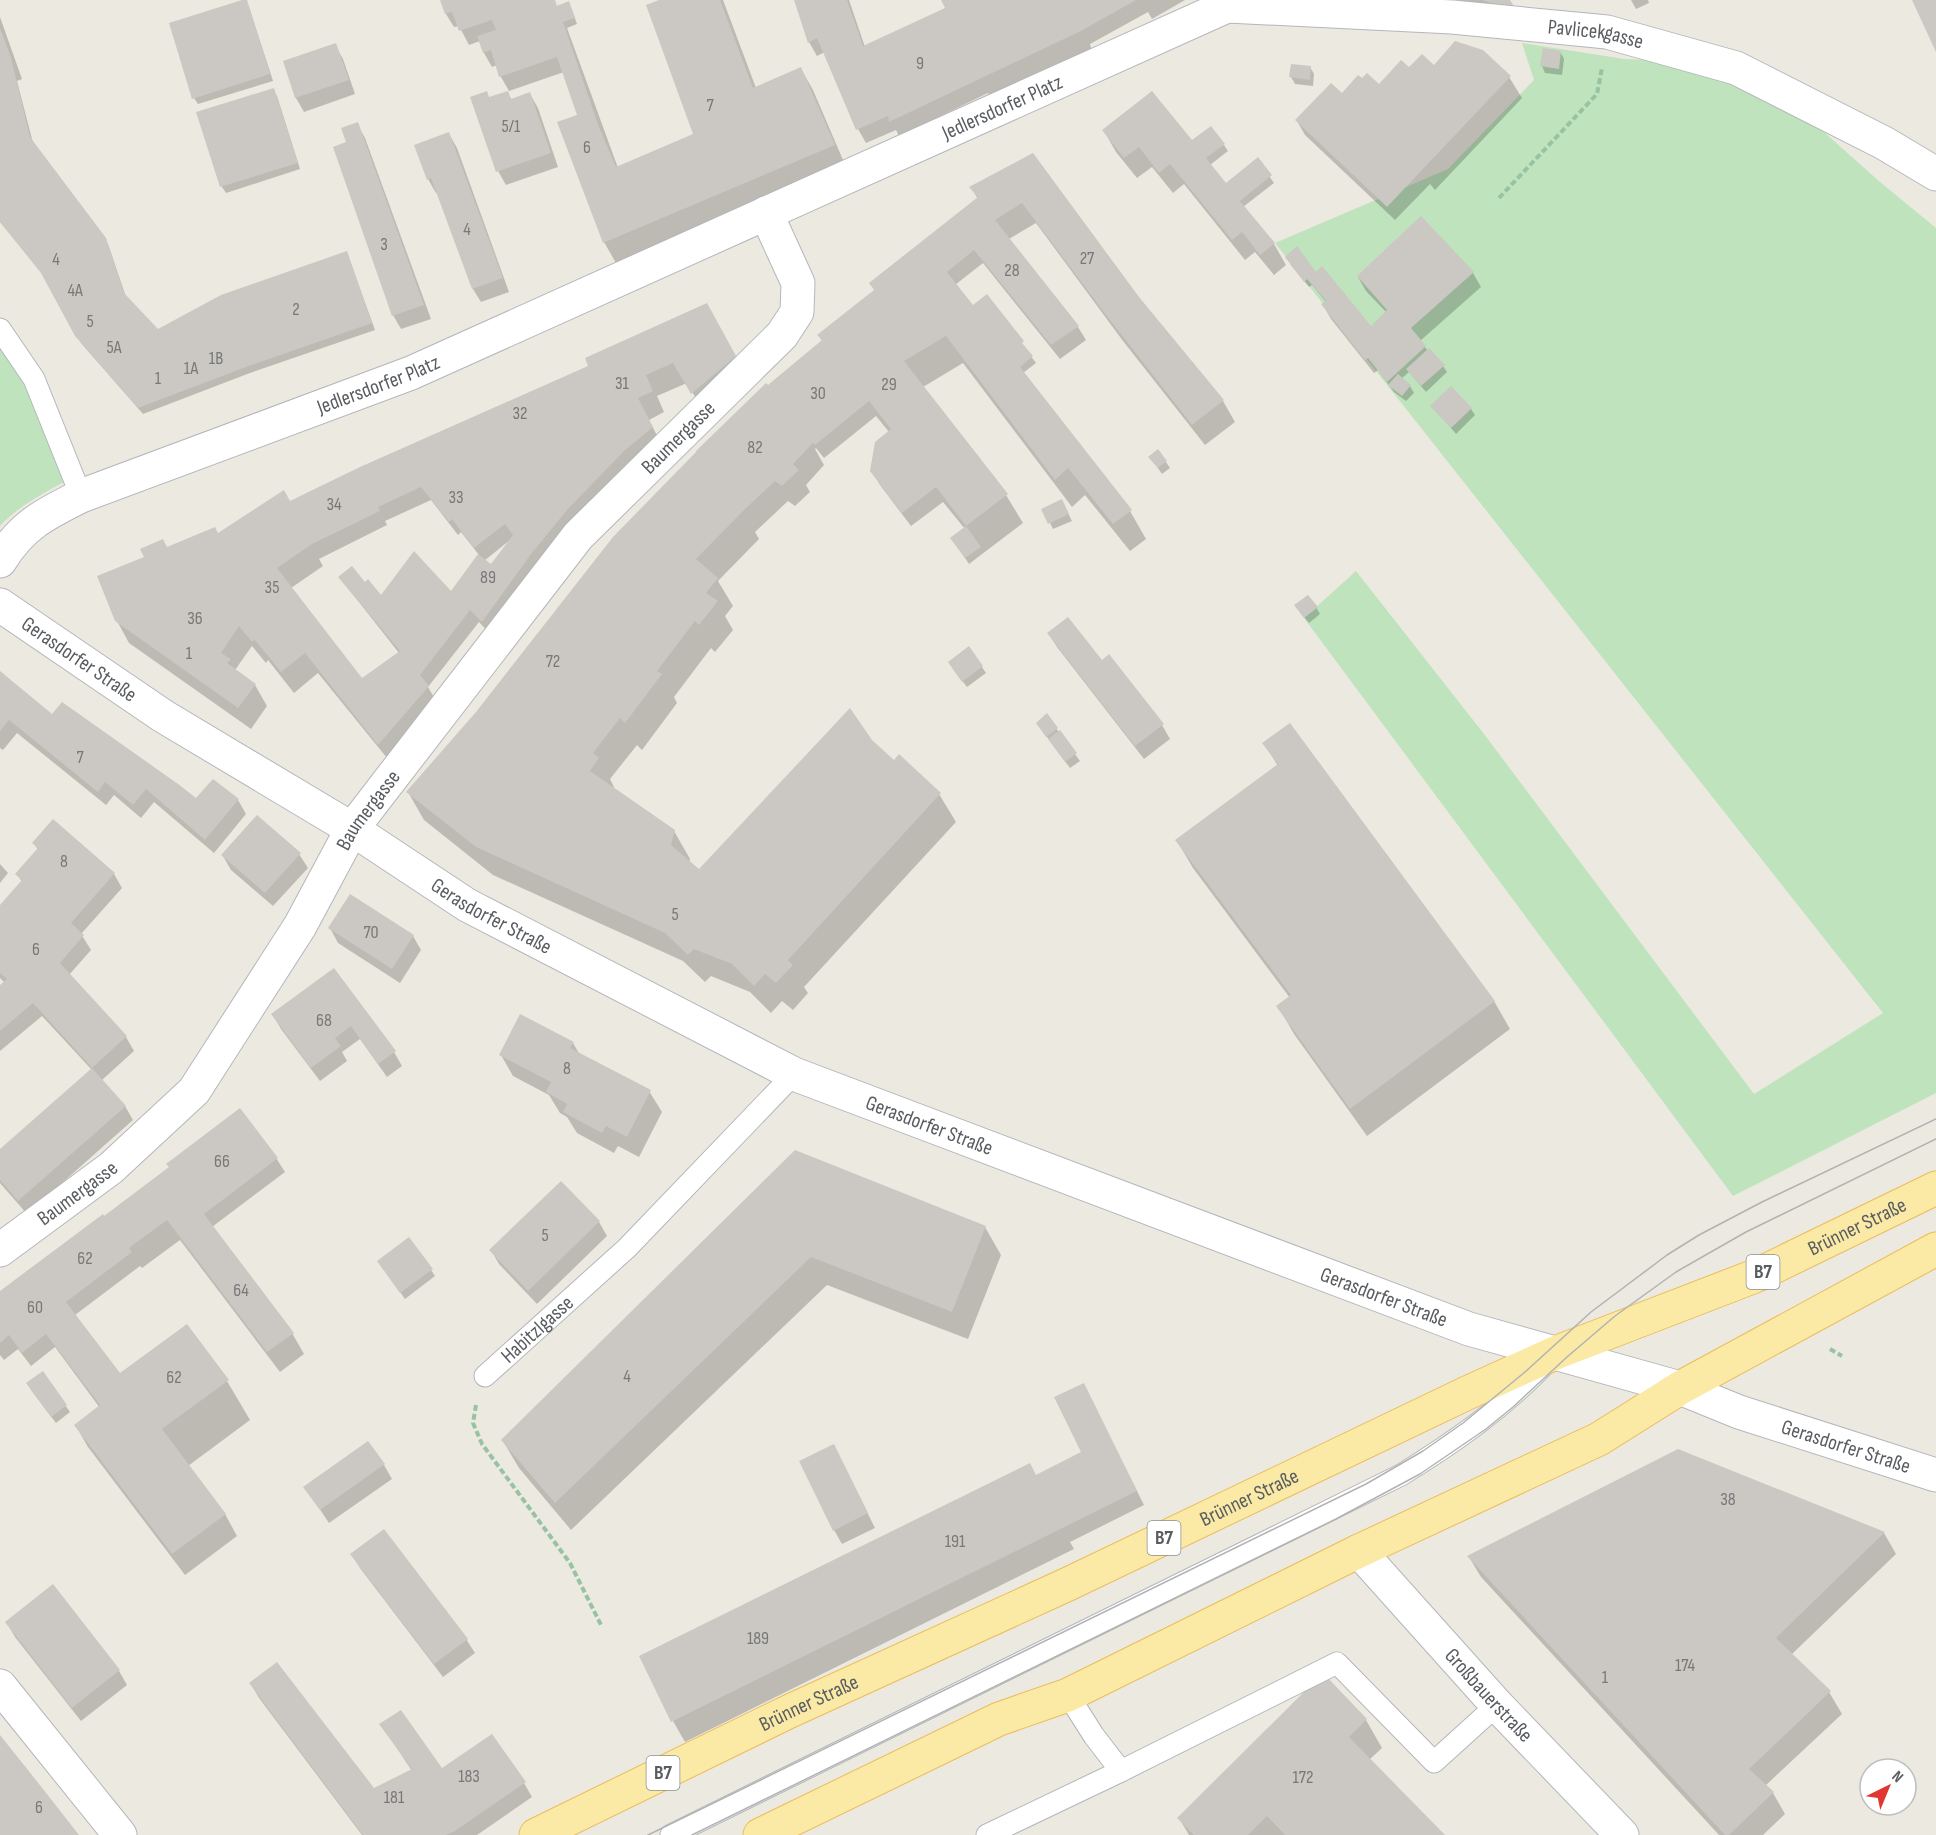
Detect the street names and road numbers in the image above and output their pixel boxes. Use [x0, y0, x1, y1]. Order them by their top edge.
street label: Pavlicekgasse [1547, 14, 1646, 54]
street label: Jedlersdorfer Platz [937, 69, 1067, 145]
street label: Jedlersdorfer Platz [312, 349, 444, 420]
street label: Baumergasse [636, 396, 720, 479]
street label: Gerasdorfer Straße [17, 611, 142, 707]
street label: Baumergasse [331, 765, 405, 854]
street label: Gerasdorfer Straße [427, 872, 556, 959]
street label: Gerasdorfer Straße [862, 1090, 996, 1161]
street label: Baumergasse [32, 1156, 123, 1231]
street label: Brünner Straße [1804, 1192, 1910, 1261]
road number: B7 [1746, 1255, 1780, 1289]
street label: Gerasdorfer Straße [1317, 1261, 1451, 1332]
street label: Habitzlgasse [496, 1290, 578, 1368]
street label: Gerasdorfer Straße [1778, 1414, 1914, 1479]
street label: Brünner Straße [1196, 1463, 1302, 1532]
road number: B7 [1148, 1521, 1180, 1555]
street label: Großbauerstraße [1440, 1643, 1538, 1747]
street label: Brünner Straße [755, 1669, 862, 1737]
road number: B7 [646, 1756, 680, 1790]

